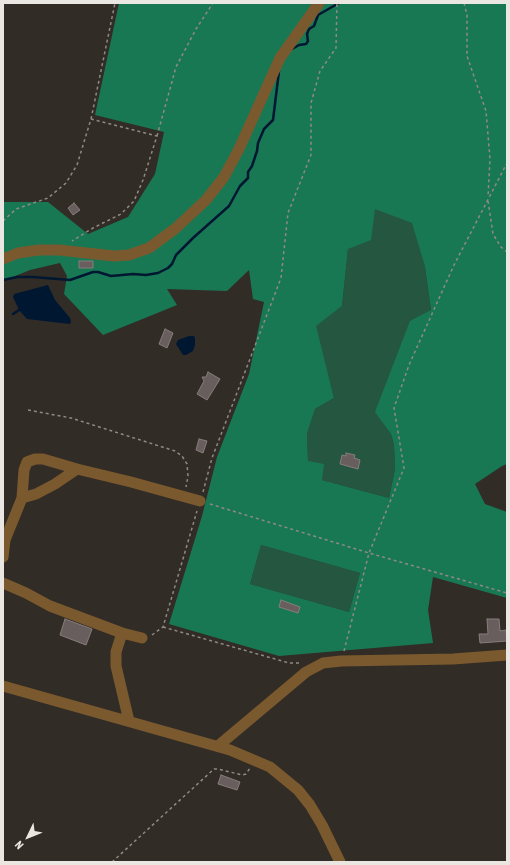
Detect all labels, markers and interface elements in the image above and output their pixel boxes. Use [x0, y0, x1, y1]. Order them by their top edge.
north arrow [8, 817, 48, 857]
text: N [13, 839, 26, 852]

